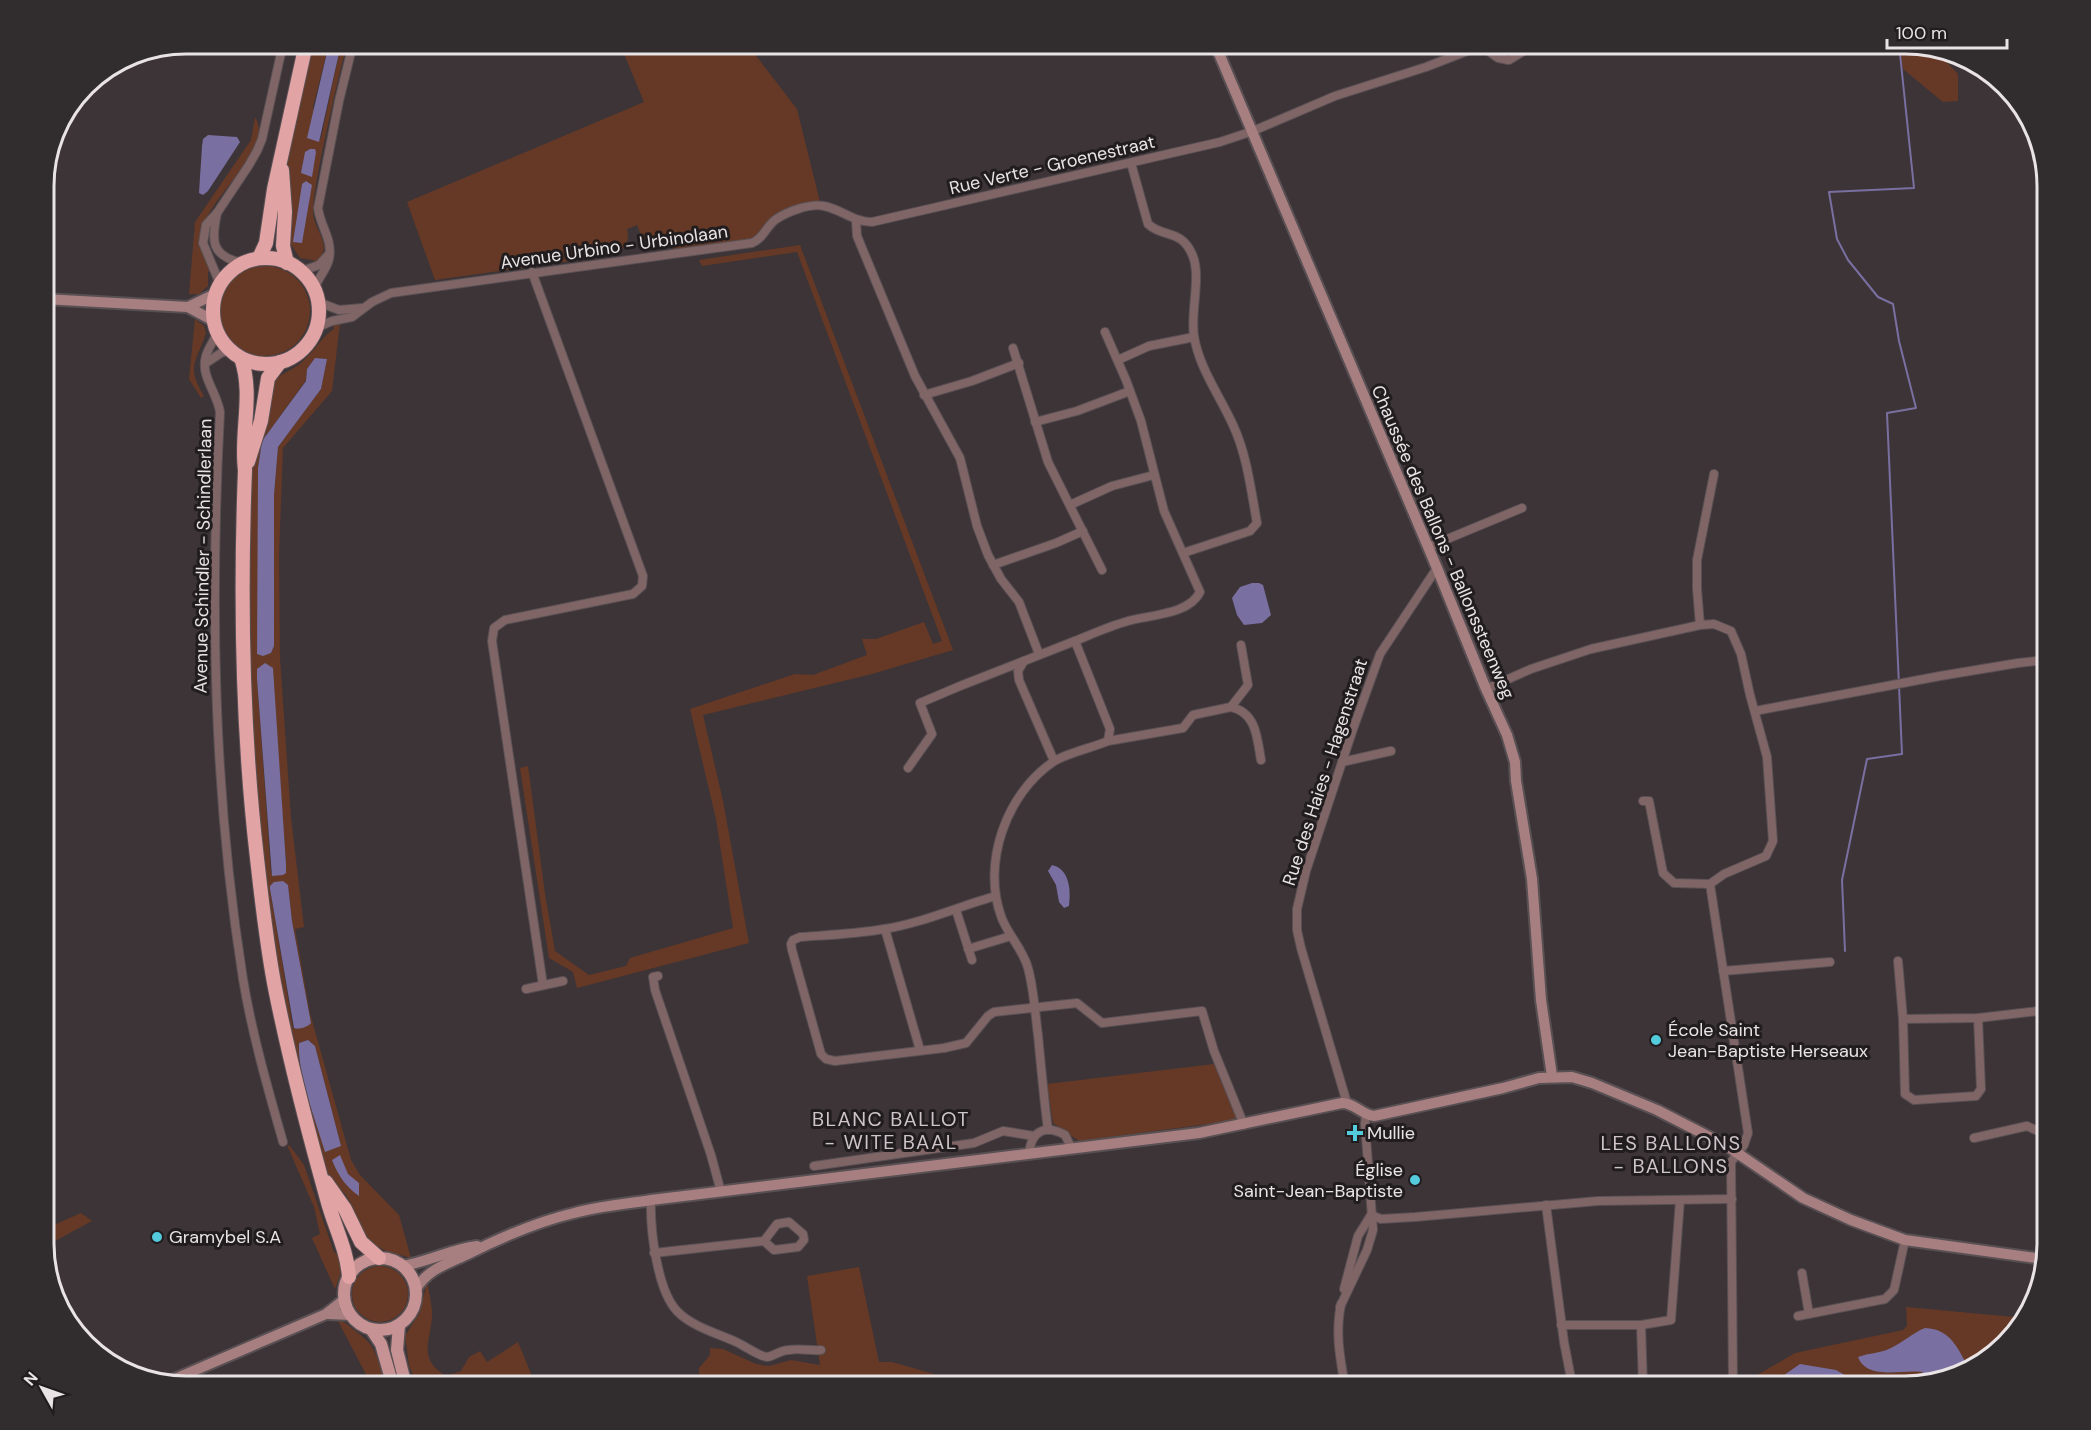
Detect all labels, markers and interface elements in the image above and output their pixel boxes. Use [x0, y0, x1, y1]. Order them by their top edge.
scale bar [1887, 12, 2007, 50]
text: 100 m [1896, 21, 1947, 45]
street label: Rue Verte - Groenestraat [947, 130, 1157, 200]
street label: Avenue Urbino - Urbinolaan [499, 219, 729, 275]
street label: Chaussée des Ballons - Ballonssteenweg [1366, 381, 1520, 703]
street label: Avenue Schindler - Schindlerlaan [189, 418, 217, 694]
street label: Rue des Haies - Hagenstraat [1277, 655, 1373, 889]
place label: École Saint Jean-Baptiste Herseaux [1668, 1018, 1868, 1063]
marker: École Saint Jean-Baptiste Herseaux [1649, 1033, 1663, 1047]
district label: BLANC BALLOT - WITE BAAL [812, 1106, 970, 1155]
place label: Mullie [1367, 1121, 1415, 1145]
marker: Mullie [1348, 1126, 1362, 1140]
district label: LES BALLONS - BALLONS [1600, 1130, 1742, 1179]
place label: Église Saint-Jean-Baptiste [1234, 1158, 1403, 1203]
marker: Église Saint-Jean-Baptiste [1408, 1173, 1422, 1187]
place label: Gramybel S.A [169, 1225, 281, 1249]
marker: Gramybel S.A [150, 1230, 164, 1244]
north arrow [12, 1358, 72, 1418]
text: N [19, 1367, 43, 1390]

